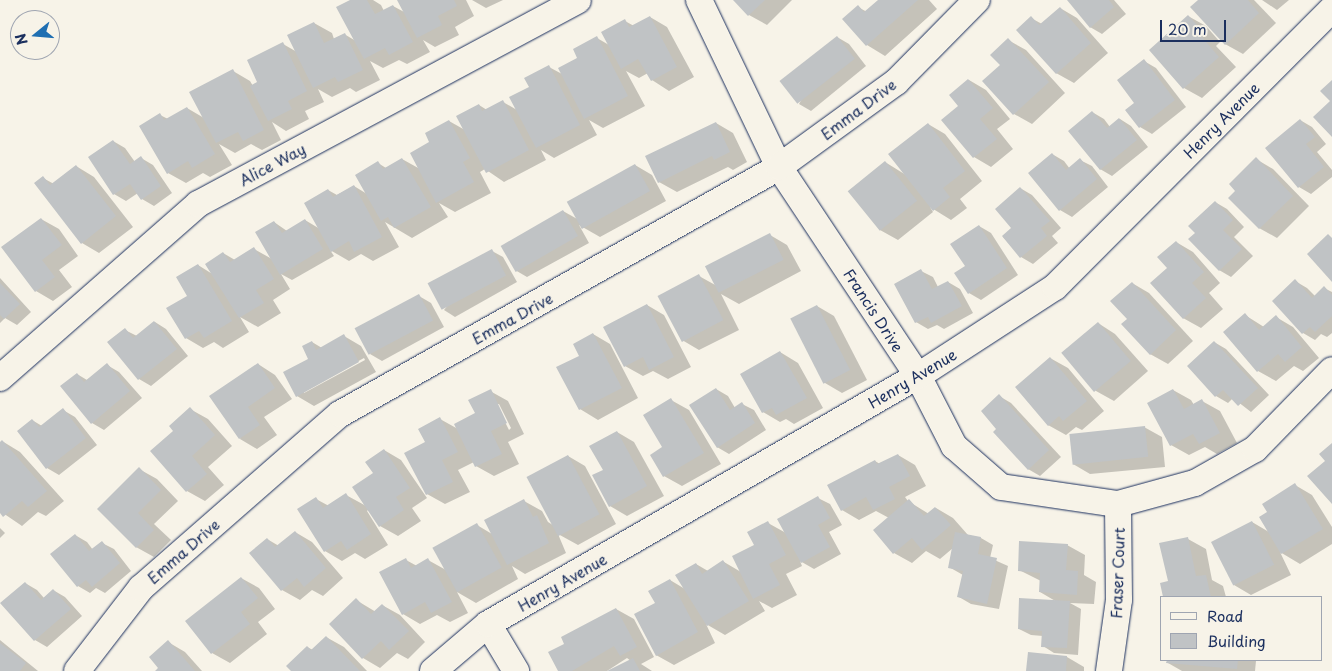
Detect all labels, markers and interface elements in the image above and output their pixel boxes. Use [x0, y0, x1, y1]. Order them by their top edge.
north arrow [10, 10, 60, 60]
scale bar [1162, 10, 1228, 42]
text: 20 m [1168, 17, 1207, 40]
text: N [9, 31, 33, 48]
street label: Emma Drive [817, 75, 899, 143]
street label: Henry Avenue [1179, 78, 1263, 162]
street label: Alice Way [236, 139, 308, 189]
street label: Francis Drive [840, 265, 908, 355]
street label: Emma Drive [468, 288, 556, 348]
street label: Henry Avenue [864, 345, 960, 411]
street label: Emma Drive [143, 515, 223, 587]
street label: Fraser Court [1106, 527, 1128, 619]
street label: Henry Avenue [514, 549, 610, 615]
legend [1160, 596, 1322, 661]
text: Road [1207, 604, 1243, 627]
text: Building [1207, 629, 1266, 652]

